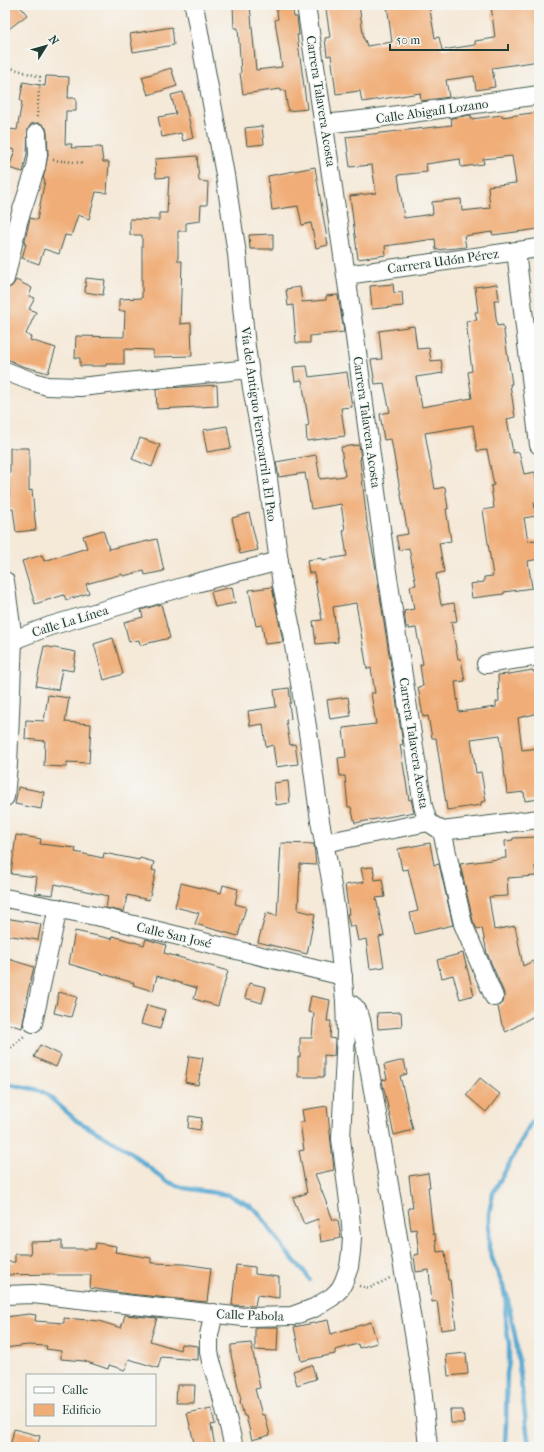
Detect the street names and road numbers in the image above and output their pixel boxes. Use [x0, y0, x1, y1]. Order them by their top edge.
street label: Carrera Talavera Acosta [303, 34, 339, 169]
street label: Calle Abigaíl Lozano [375, 96, 490, 126]
street label: Carrera Udón Pérez [386, 246, 500, 276]
street label: Vía del Antiguo Ferrocarril a El Pao [238, 325, 280, 523]
street label: Carrera Talavera Acosta [350, 355, 384, 490]
street label: Calle La Línea [30, 602, 111, 640]
street label: Carrera Talavera Acosta [396, 676, 432, 811]
street label: Calle San José [135, 919, 214, 951]
street label: Calle Pabola [216, 1306, 285, 1324]

